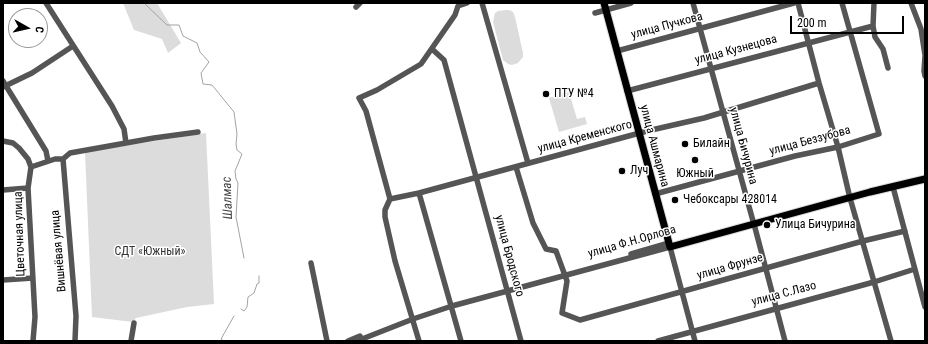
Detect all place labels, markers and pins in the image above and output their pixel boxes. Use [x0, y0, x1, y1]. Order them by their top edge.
place label: ПТУ №4 [554, 87, 594, 101]
marker: ПТУ №4 [541, 89, 551, 99]
place label: Билайн [693, 137, 730, 151]
marker: Билайн [680, 139, 690, 149]
marker: Южный [690, 155, 700, 165]
place label: Луч [630, 164, 648, 178]
marker: Луч [617, 166, 627, 176]
place label: Южный [676, 167, 714, 181]
place label: Чебоксары 428014 [683, 193, 777, 207]
marker: Чебоксары 428014 [670, 195, 680, 205]
place label: Улица Бичурина [775, 218, 856, 232]
marker: Улица Бичурина [762, 220, 772, 230]

